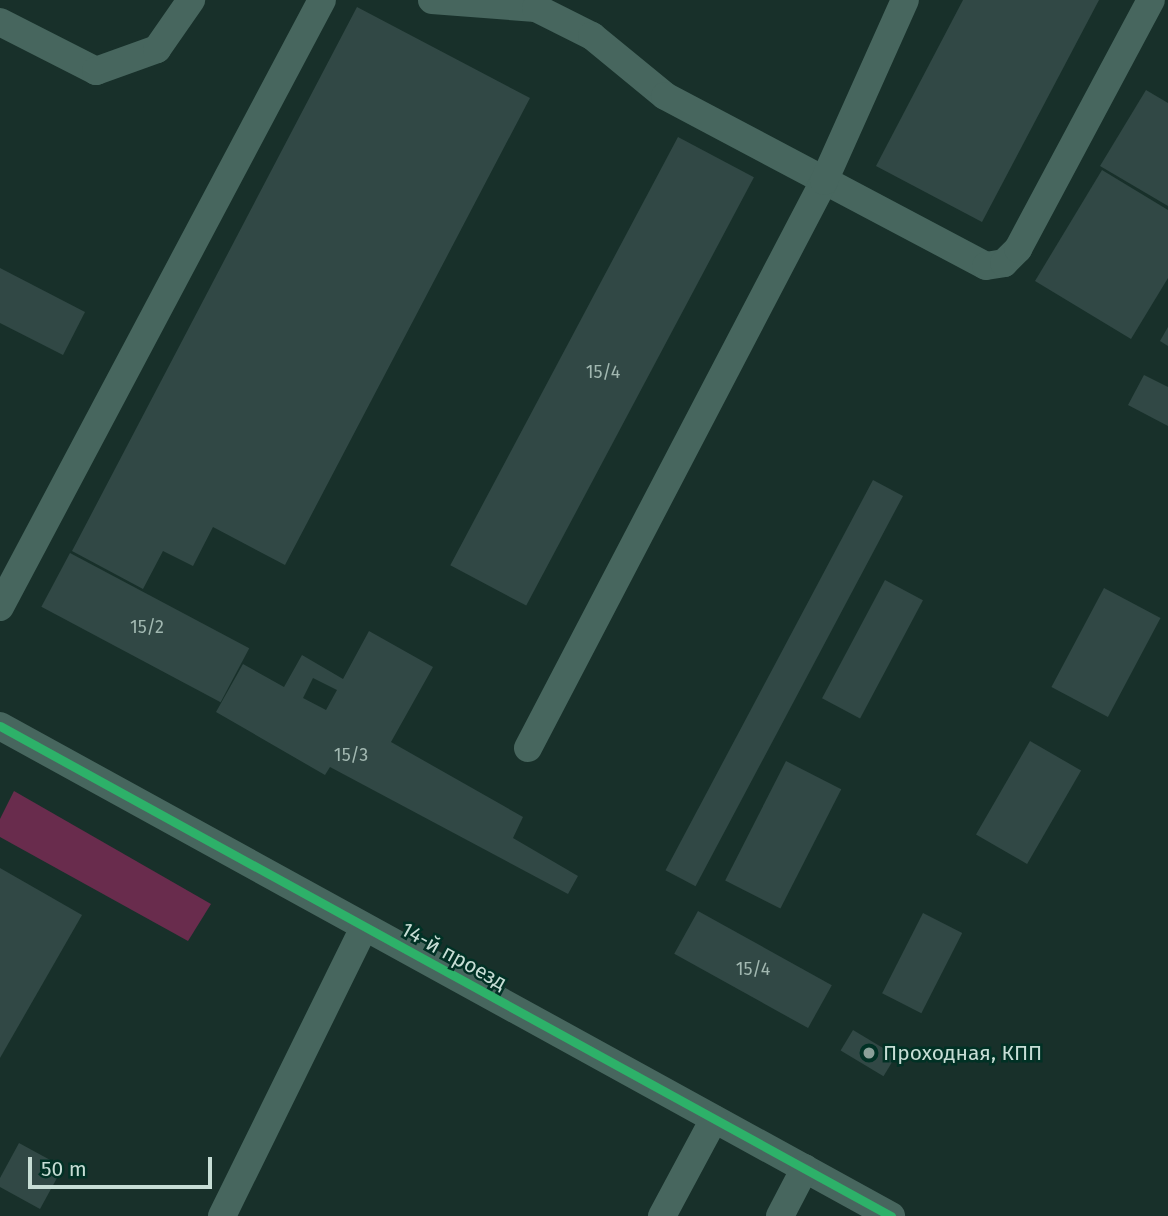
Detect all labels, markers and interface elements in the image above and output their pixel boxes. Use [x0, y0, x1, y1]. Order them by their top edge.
house number: 15/4 [586, 361, 620, 383]
house number: 15/2 [130, 616, 164, 638]
house number: 15/3 [334, 744, 368, 766]
street label: 14-й проезд [397, 917, 511, 995]
house number: 15/4 [736, 958, 770, 980]
place label: Проходная, КПП [883, 1040, 1042, 1066]
marker: Проходная, КПП [861, 1045, 877, 1061]
scale bar [32, 1142, 215, 1186]
text: 50 m [41, 1156, 87, 1182]

